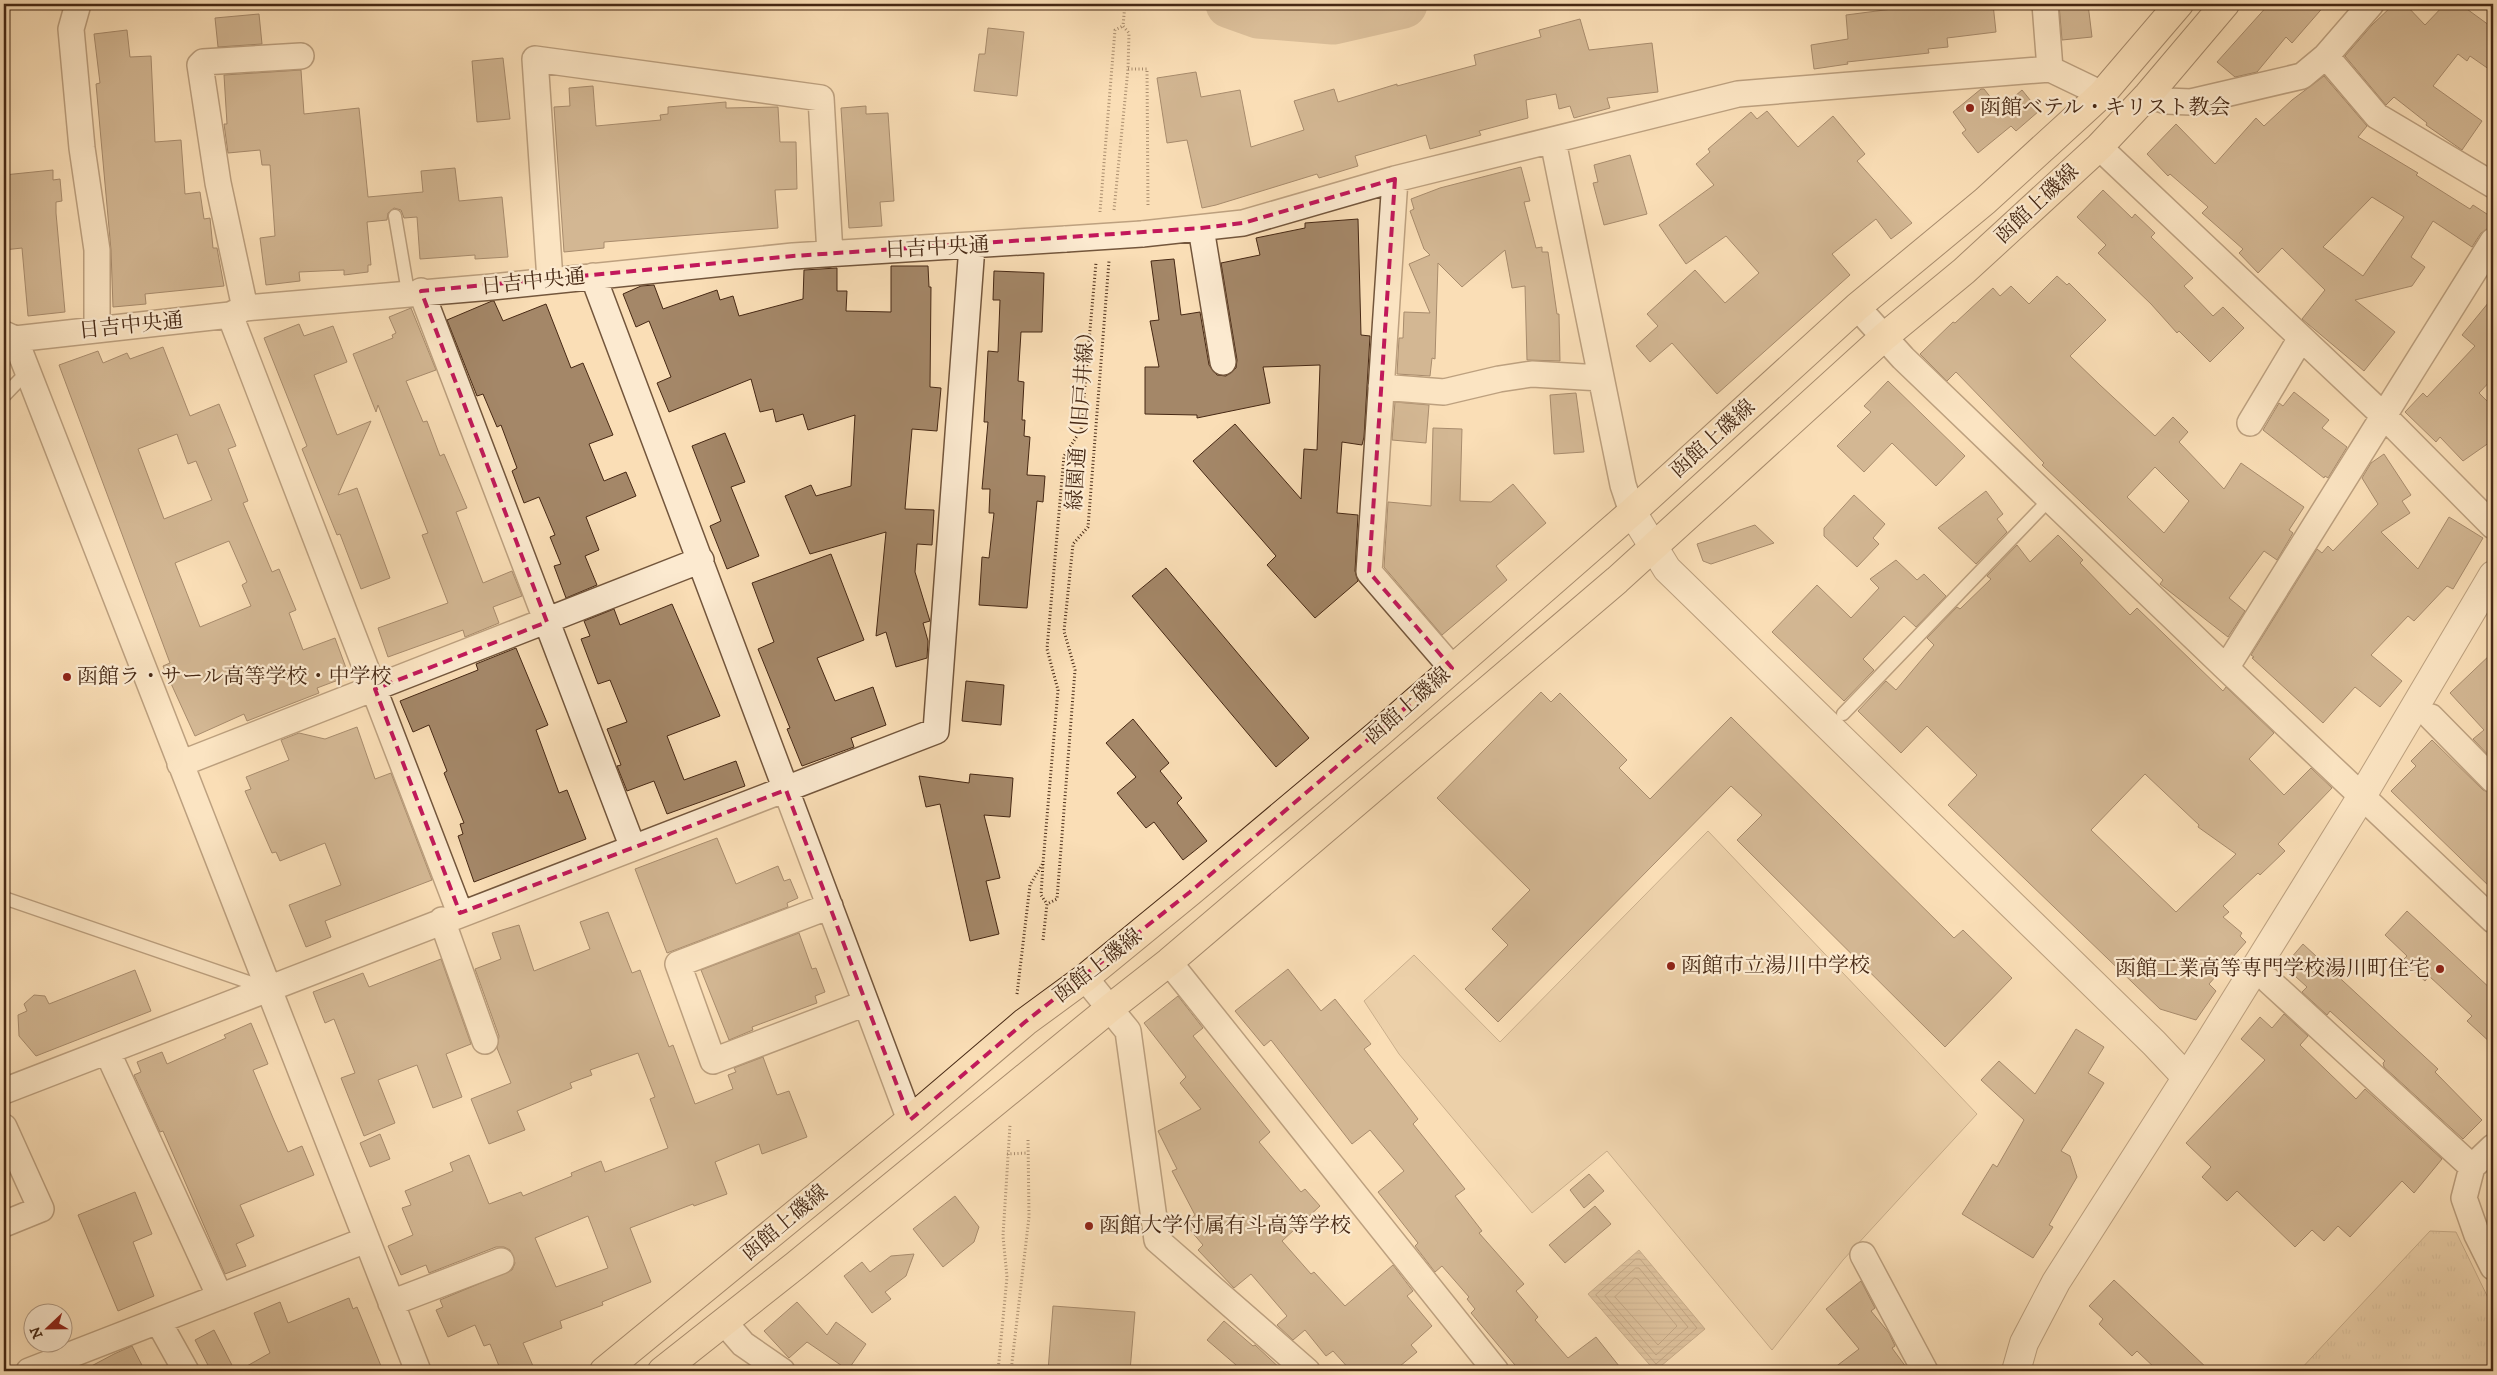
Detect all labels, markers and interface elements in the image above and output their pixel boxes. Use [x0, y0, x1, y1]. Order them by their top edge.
place label: 函館ベテル・キリスト教会 [1980, 95, 2231, 121]
marker: 函館ベテル・キリスト教会 [1964, 102, 1976, 114]
street label: 函館上磯線 [1990, 159, 2084, 249]
street label: 日吉中央通 [884, 232, 990, 264]
street label: 日吉中央通 [479, 264, 587, 300]
street label: 日吉中央通 [77, 308, 185, 344]
street label: 緑園通（旧戸井線） [1061, 321, 1101, 511]
street label: 函館上磯線 [1665, 394, 1761, 484]
street label: 函館上磯線 [1360, 662, 1456, 750]
place label: 函館ラ・サール高等学校・中学校 [77, 664, 392, 690]
marker: 函館ラ・サール高等学校・中学校 [61, 671, 73, 683]
street label: 函館上磯線 [1049, 923, 1147, 1009]
place label: 函館市立湯川中学校 [1681, 953, 1870, 979]
place label: 函館工業高等専門学校湯川町住宅 [2115, 956, 2430, 982]
marker: 函館市立湯川中学校 [1665, 960, 1677, 972]
marker: 函館工業高等専門学校湯川町住宅 [2434, 963, 2446, 975]
street label: 函館上磯線 [736, 1179, 834, 1267]
place label: 函館大学付属有斗高等学校 [1099, 1213, 1351, 1239]
marker: 函館大学付属有斗高等学校 [1083, 1220, 1095, 1232]
north arrow [22, 1302, 72, 1352]
text: N [26, 1323, 47, 1341]

